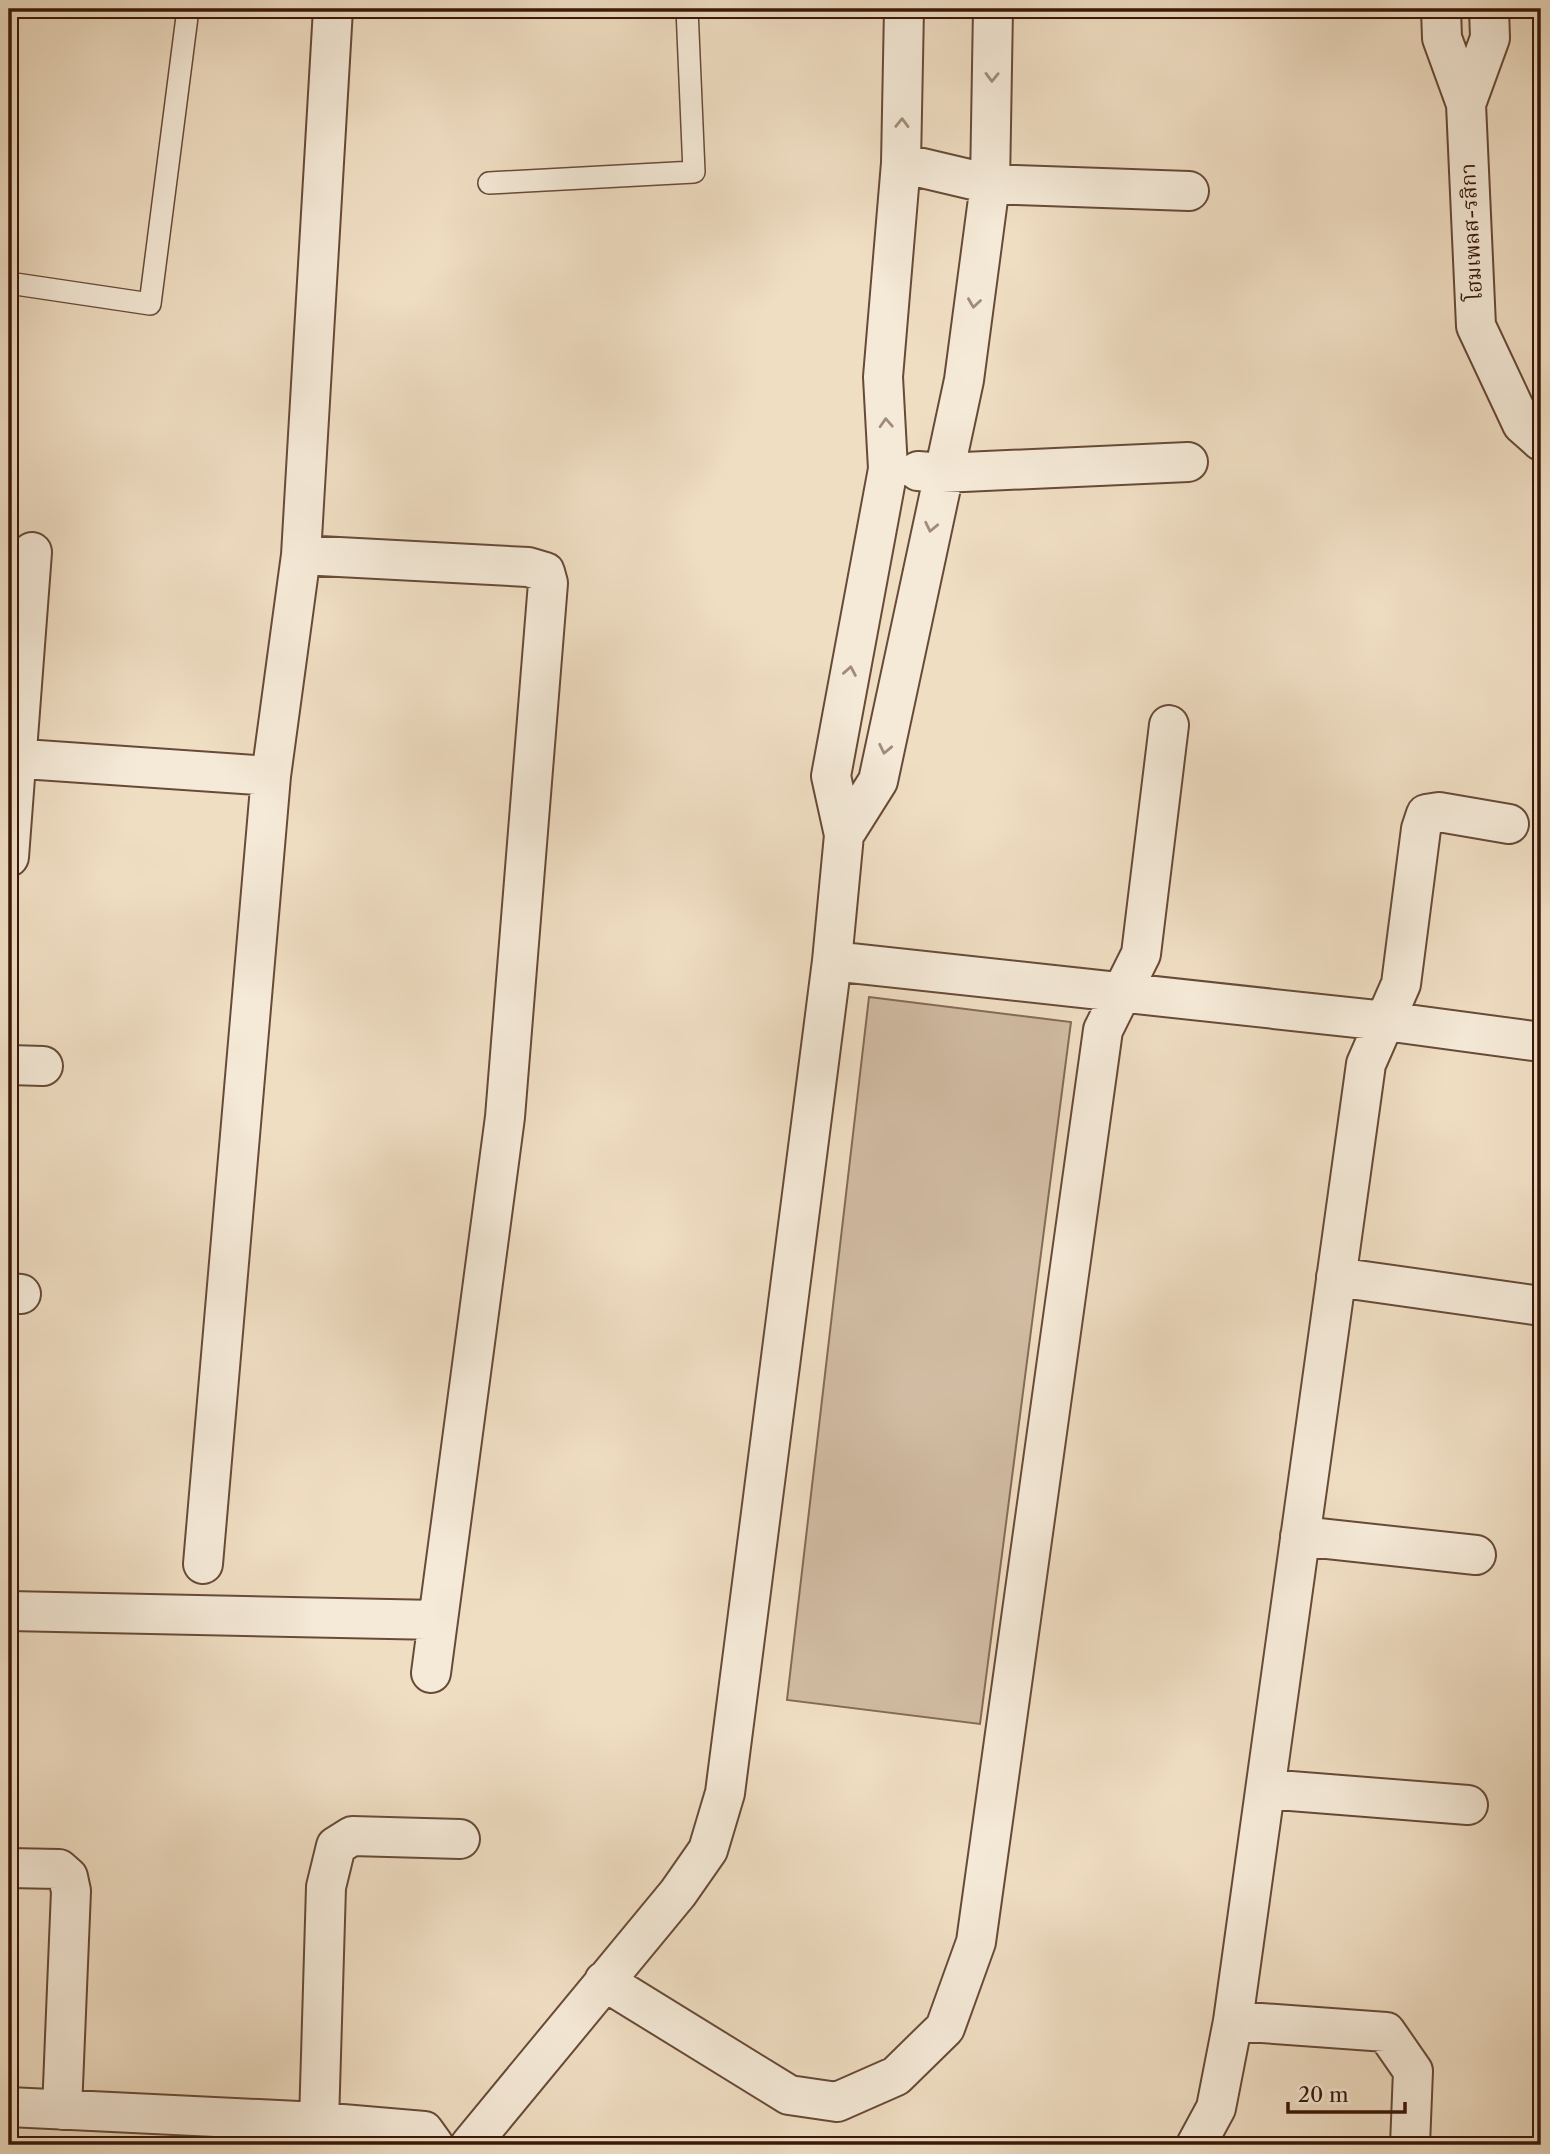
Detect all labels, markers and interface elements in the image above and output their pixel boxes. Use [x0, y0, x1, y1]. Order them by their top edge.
one-way arrow [984, 72, 1000, 83]
one-way arrow [894, 117, 910, 128]
street label: โฮมเพลส-รสิกา [1453, 163, 1487, 303]
one-way arrow [967, 298, 982, 309]
one-way arrow [878, 417, 893, 428]
one-way arrow [924, 521, 939, 533]
one-way arrow [842, 666, 857, 678]
one-way arrow [878, 743, 893, 755]
scale bar [1288, 2070, 1405, 2114]
text: 20 m [1298, 2082, 1349, 2107]

